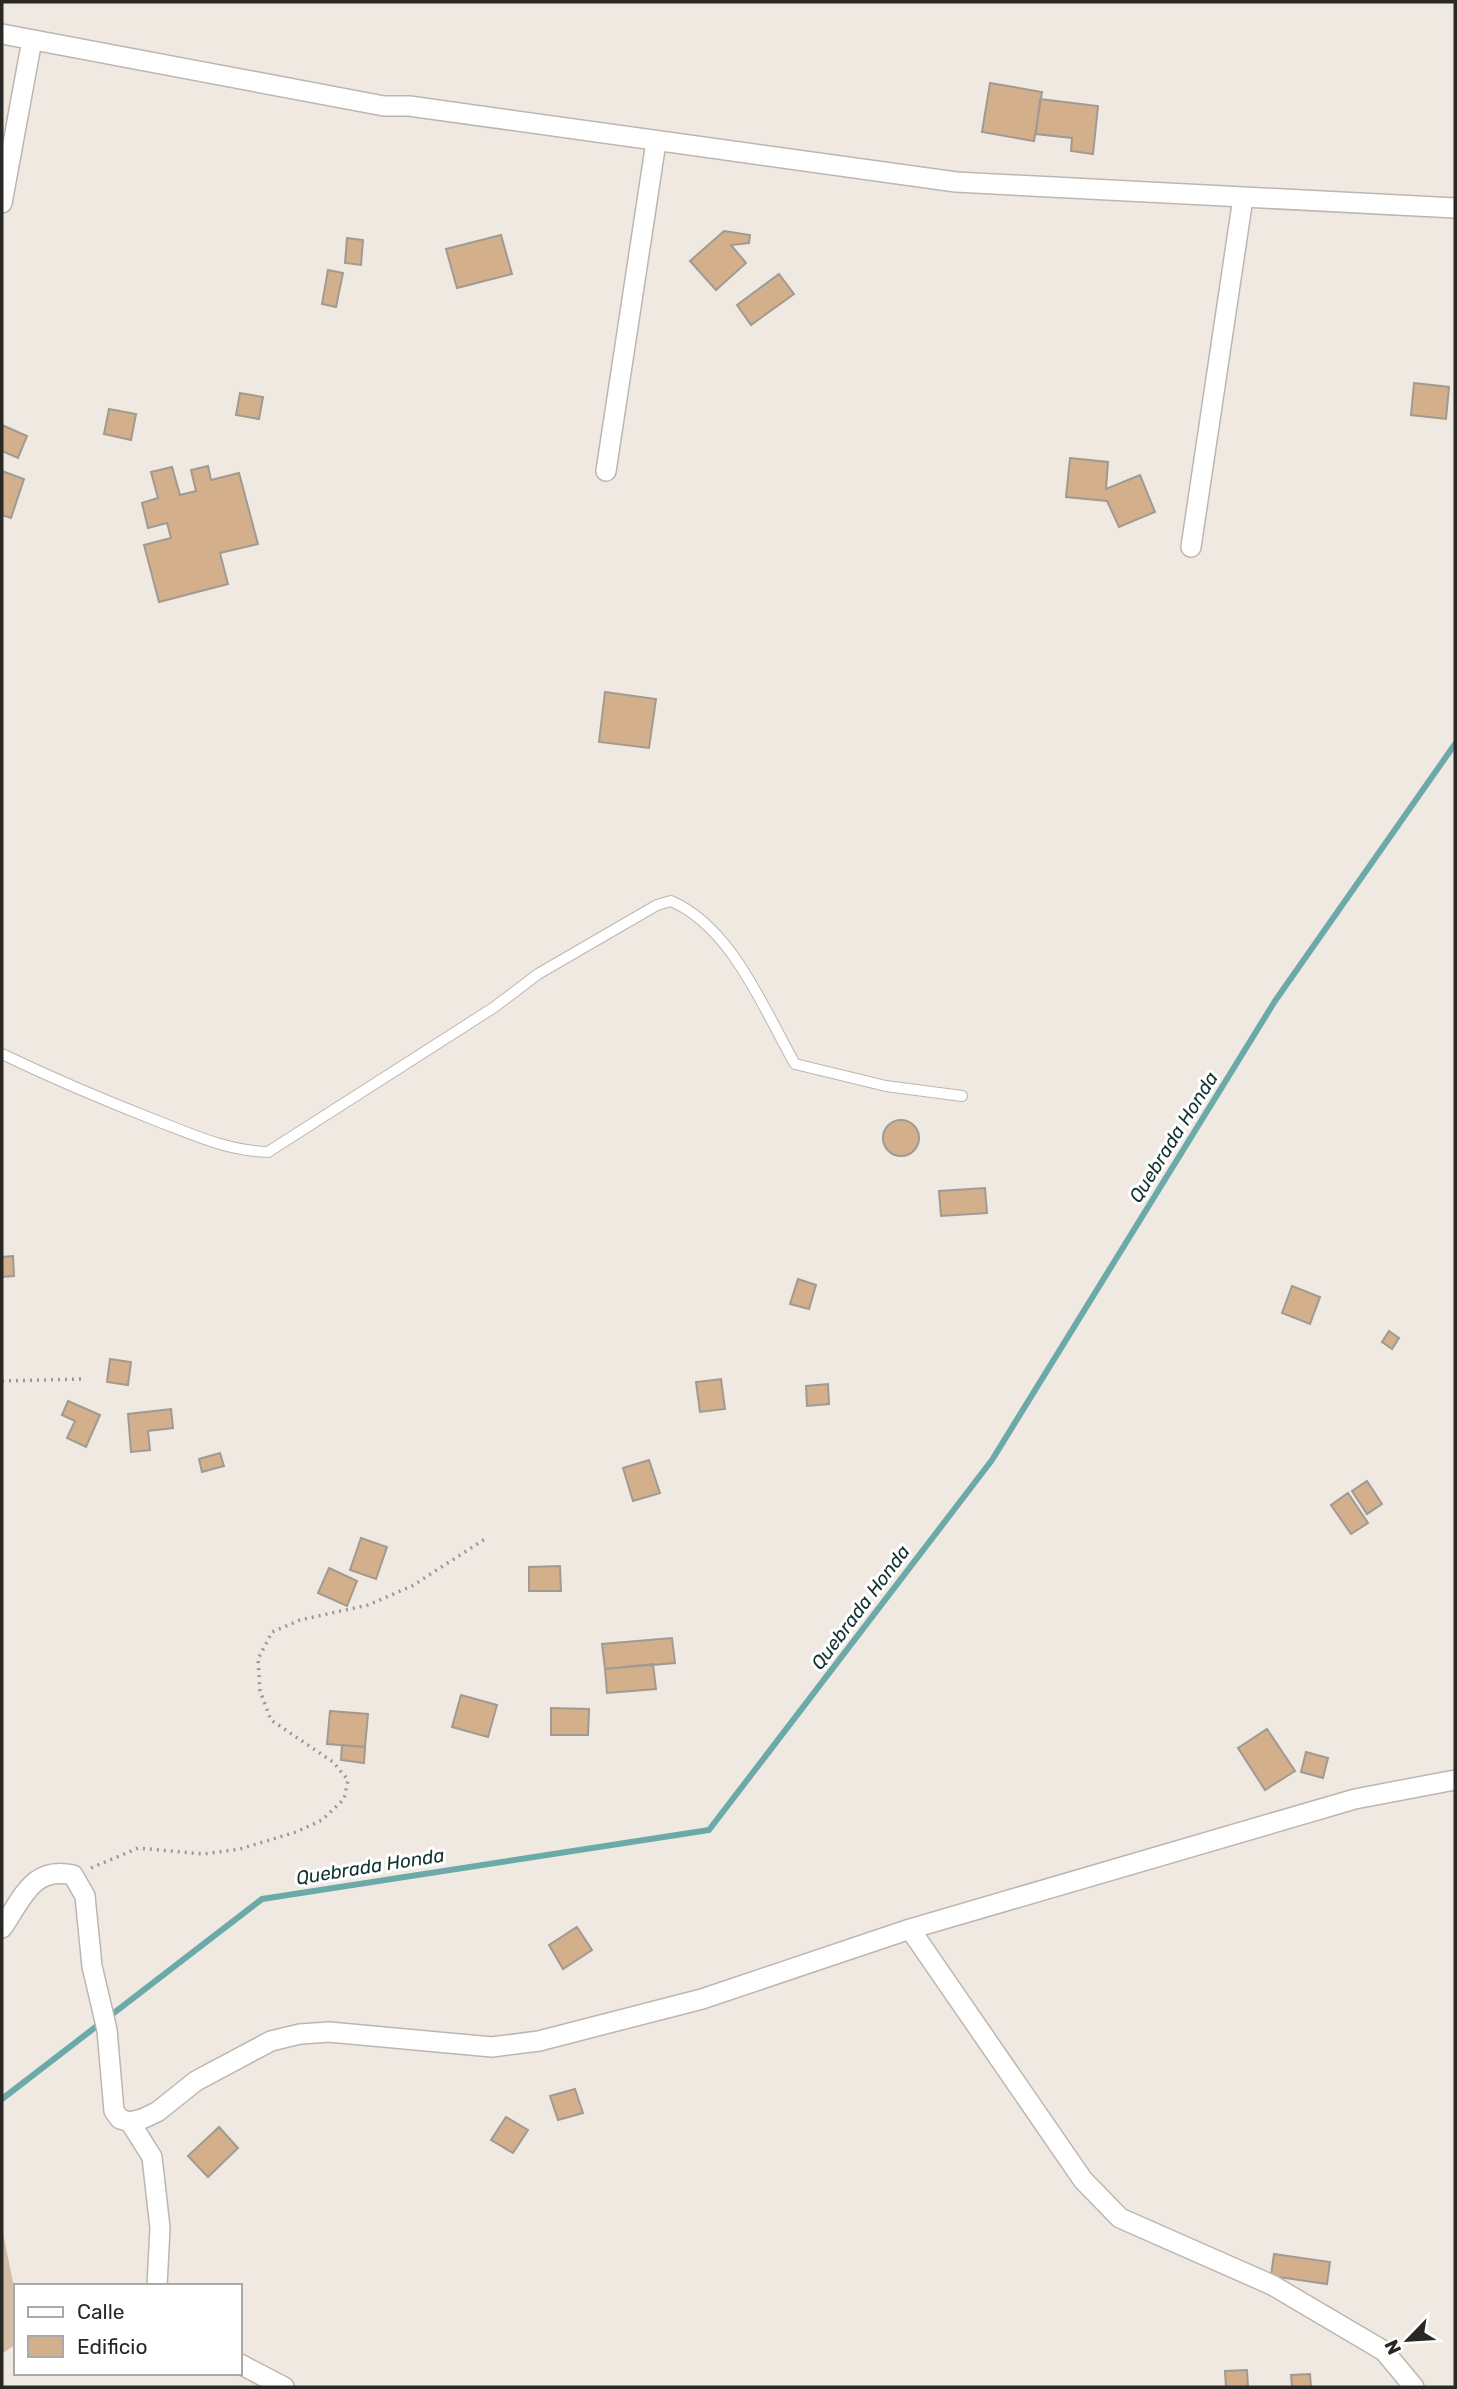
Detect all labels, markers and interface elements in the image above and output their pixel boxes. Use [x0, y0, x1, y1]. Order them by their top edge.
water label: Quebrada Honda [1124, 1068, 1223, 1207]
water label: Quebrada Honda [806, 1540, 915, 1674]
water label: Quebrada Honda [294, 1843, 446, 1890]
legend [14, 2284, 242, 2375]
text: Calle [77, 2299, 125, 2324]
north arrow [1373, 2305, 1443, 2375]
text: Edificio [77, 2334, 147, 2359]
text: N [1380, 2336, 1406, 2358]

